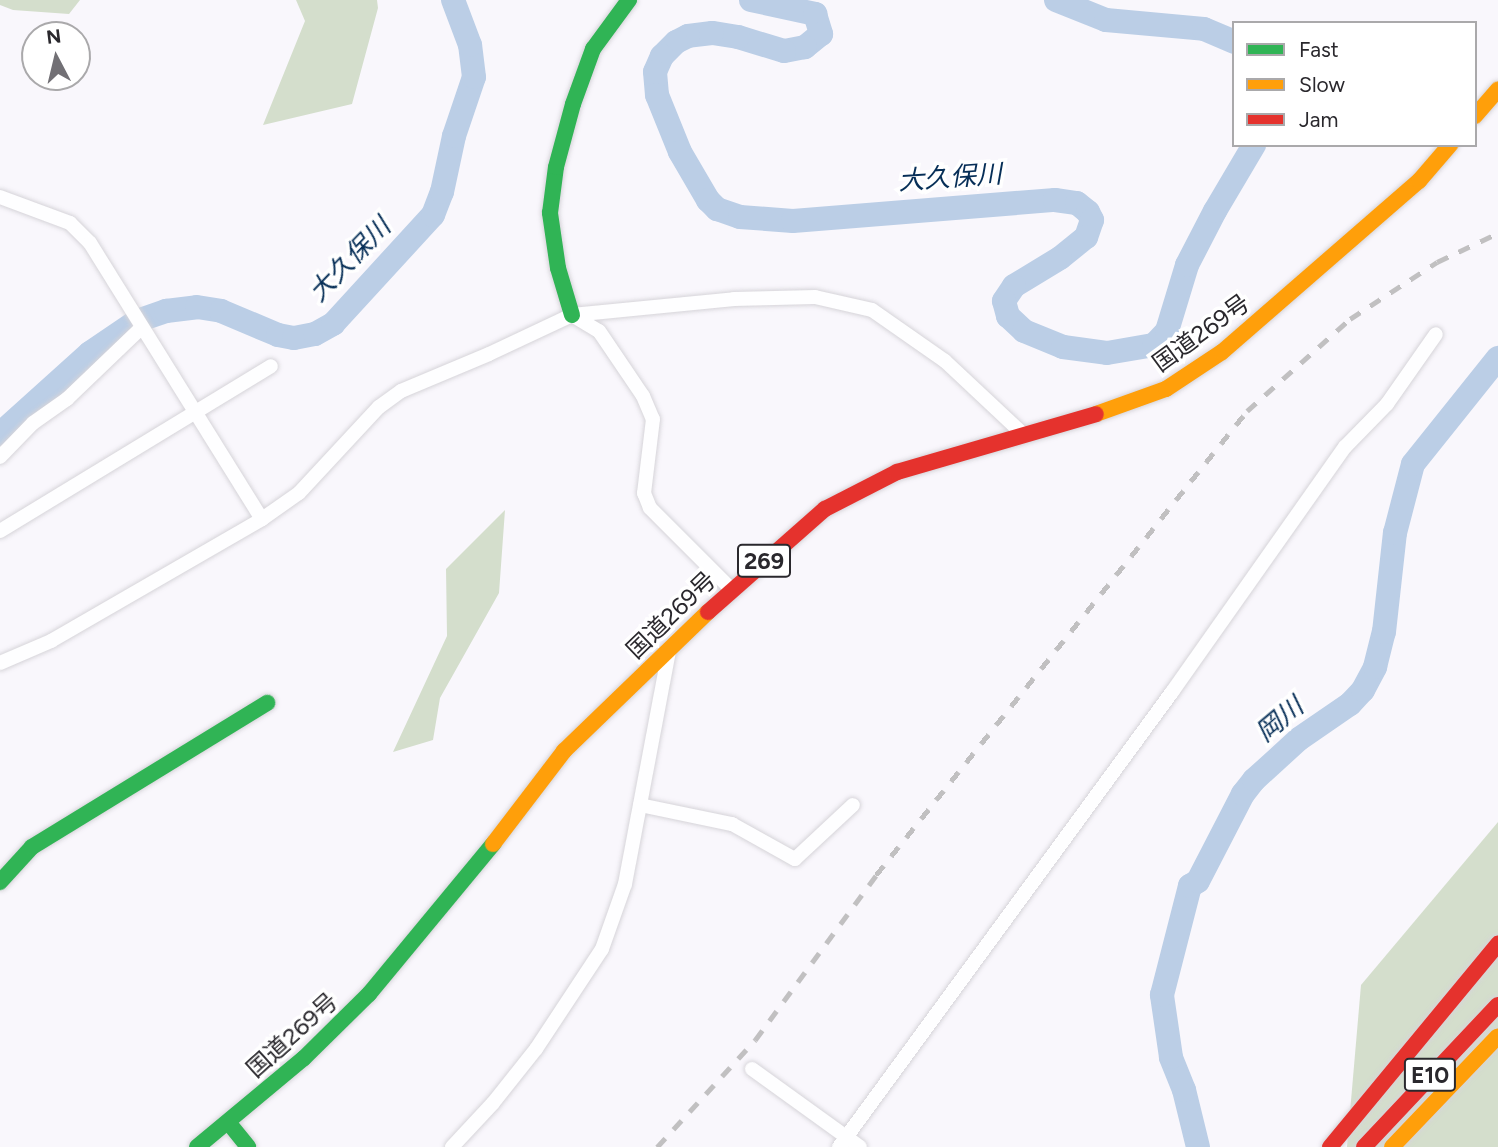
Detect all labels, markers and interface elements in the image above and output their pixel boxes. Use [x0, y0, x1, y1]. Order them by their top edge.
north arrow [21, 21, 91, 91]
legend [1232, 21, 1477, 147]
text: N [45, 24, 62, 49]
text: Fast [1299, 37, 1339, 62]
text: Slow [1299, 72, 1345, 97]
text: Jam [1299, 107, 1338, 132]
water label: 大久保川 [897, 159, 1003, 197]
water label: 大久保川 [303, 212, 397, 308]
street label: 国道269号 [1147, 288, 1255, 378]
road number: 269 [736, 541, 792, 580]
street label: 国道269号 [621, 566, 721, 664]
water label: 岡川 [1250, 691, 1310, 749]
street label: 国道269号 [241, 987, 343, 1083]
road number: E10 [1404, 1056, 1456, 1094]

